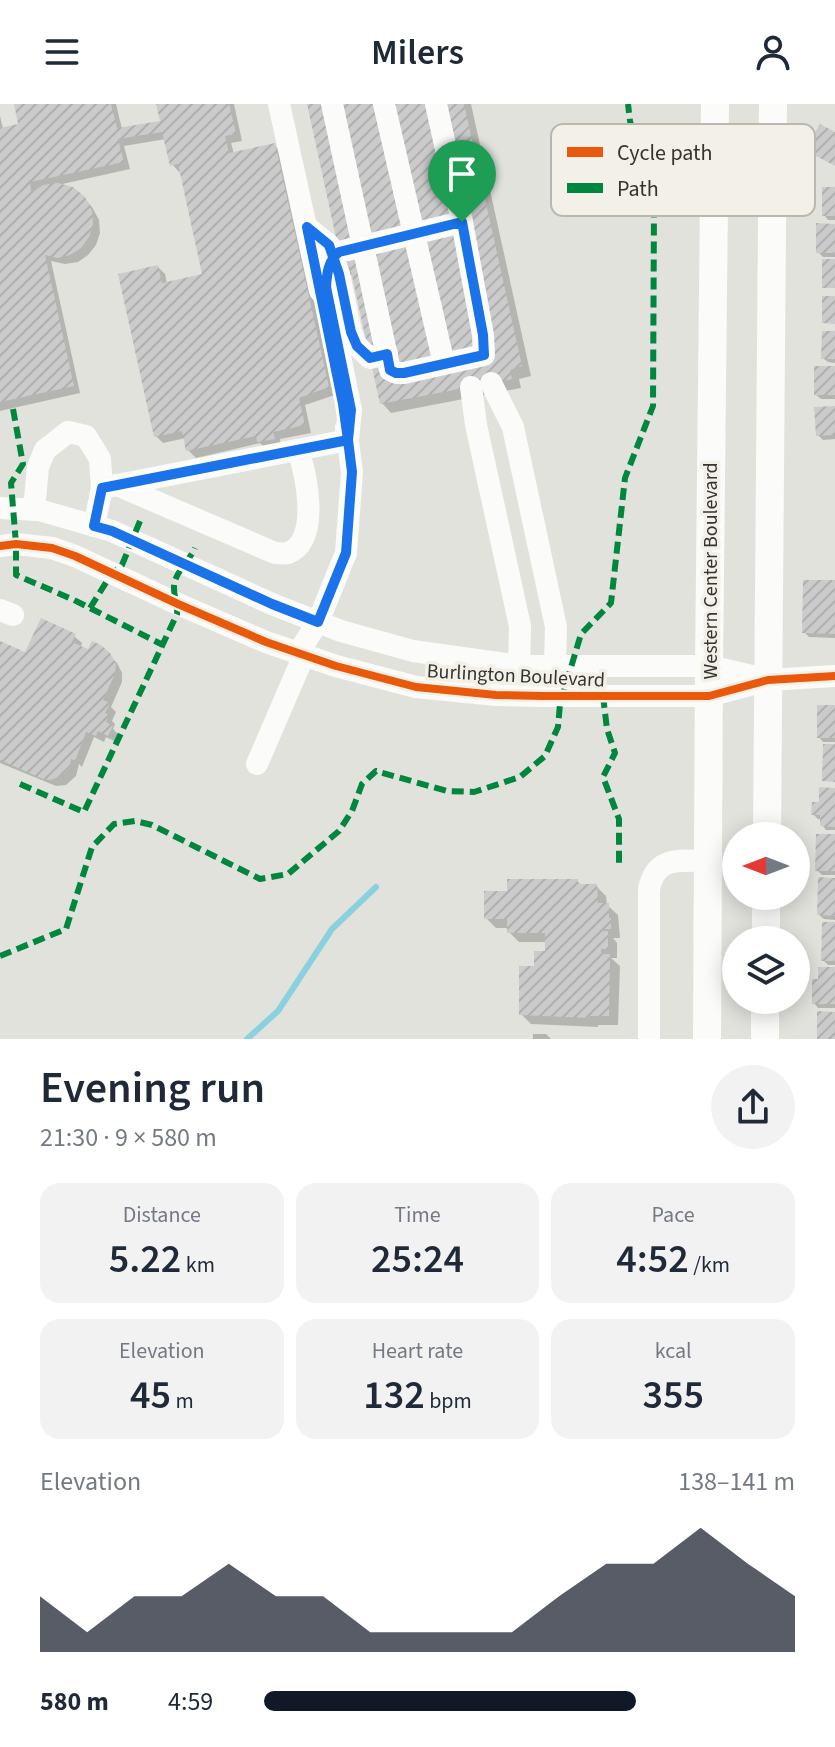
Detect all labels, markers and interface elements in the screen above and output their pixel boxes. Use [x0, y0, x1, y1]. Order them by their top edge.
text: Milers [371, 27, 464, 78]
icon: menu [40, 30, 84, 74]
icon: person [751, 30, 795, 74]
legend [551, 124, 815, 216]
text: Cycle path [617, 137, 713, 169]
pin [428, 140, 496, 222]
icon: arrive [440, 152, 484, 196]
text: Path [617, 173, 659, 205]
street label: Western Center Boulevard [697, 463, 725, 680]
street label: Burlington Boulevard [426, 657, 606, 695]
north arrow [722, 822, 810, 910]
map controls [722, 822, 810, 1014]
button: layers [722, 926, 810, 1014]
text: Evening run [40, 1057, 265, 1120]
button: share [711, 1065, 795, 1149]
text: 21:30 · 9 × 580 m [40, 1119, 217, 1156]
text: Distance [123, 1199, 201, 1231]
text: Time [394, 1199, 441, 1231]
text: Pace [652, 1199, 695, 1231]
text: 5.22 [109, 1231, 181, 1288]
text: 25:24 [371, 1231, 464, 1288]
text: 4:52 [616, 1231, 689, 1288]
text: km [181, 1249, 215, 1281]
text: /km [689, 1249, 730, 1281]
text: Elevation [119, 1335, 205, 1367]
text: Heart rate [372, 1335, 463, 1367]
text: kcal [655, 1335, 692, 1367]
text: 45 [130, 1367, 171, 1424]
text: 132 [363, 1367, 425, 1424]
text: 355 [642, 1367, 704, 1424]
text: m [171, 1385, 194, 1417]
text: bpm [425, 1385, 472, 1417]
text: Elevation [40, 1463, 141, 1500]
text: 138–141 m [678, 1463, 795, 1500]
text: 580 m [40, 1683, 109, 1720]
text: 4:59 [168, 1683, 213, 1720]

